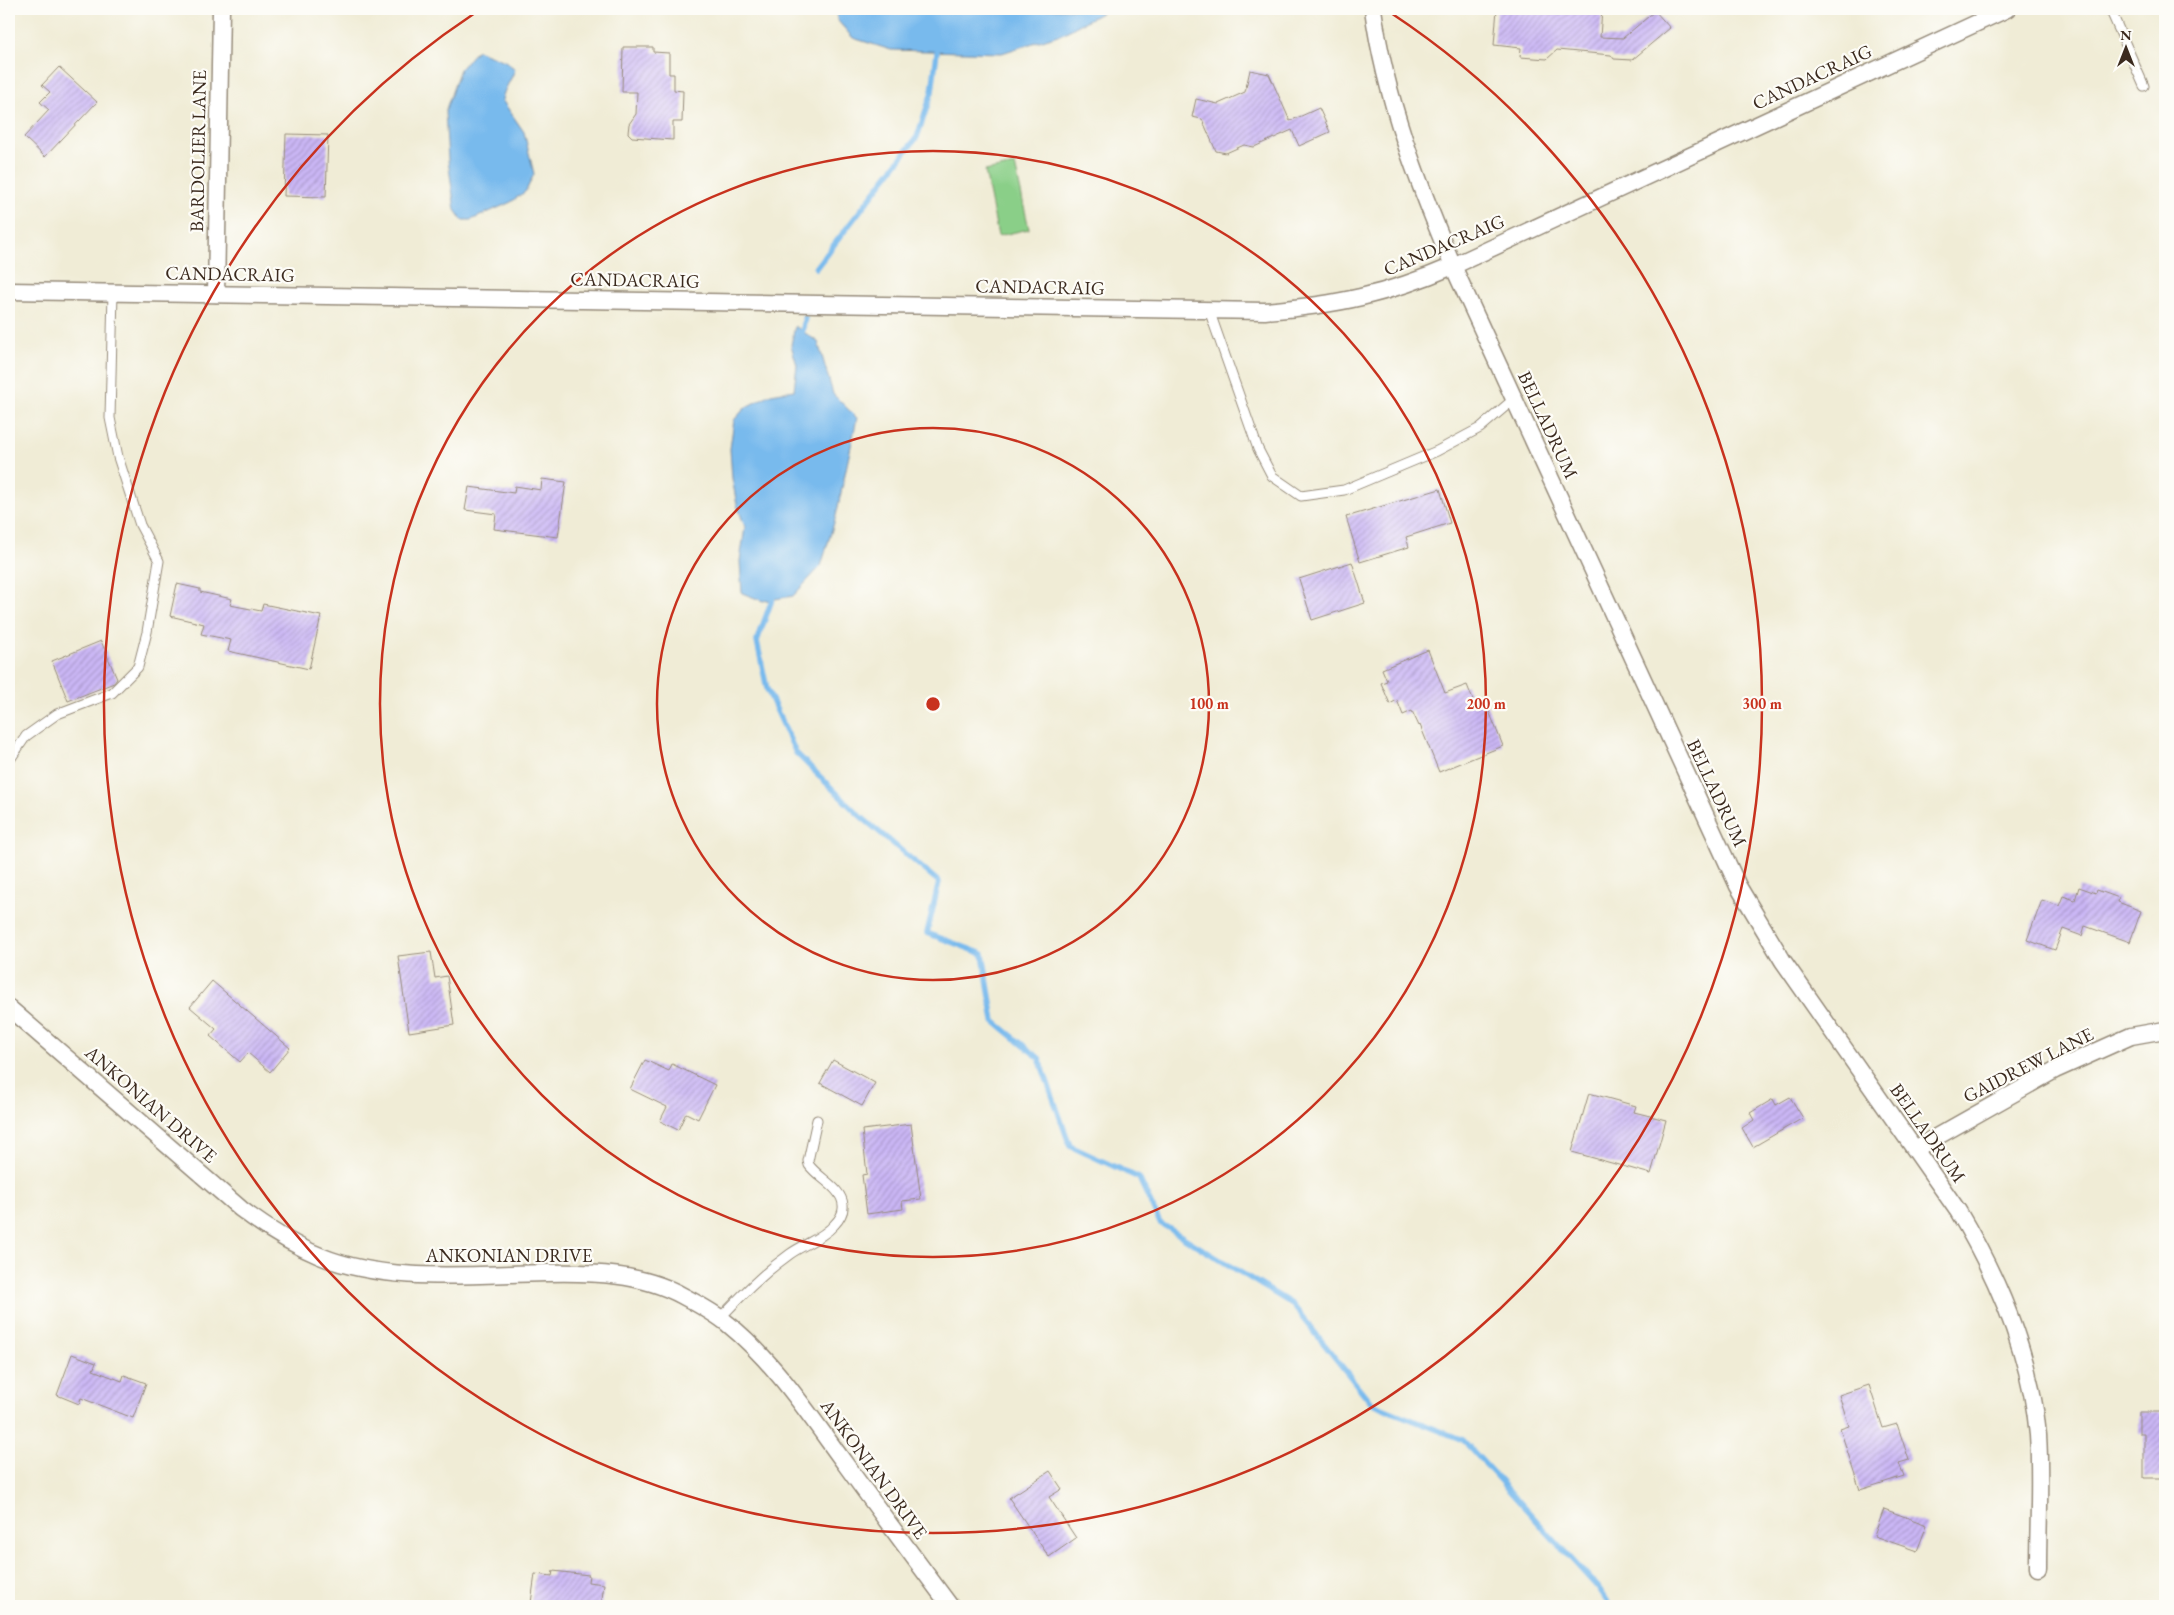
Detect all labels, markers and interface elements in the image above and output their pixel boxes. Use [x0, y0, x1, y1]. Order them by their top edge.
north arrow [2102, 22, 2152, 72]
text: N [2120, 26, 2132, 44]
street label: CANDACRAIG [1748, 38, 1876, 116]
street label: BARDOLIER LANE [184, 69, 212, 232]
street label: CANDACRAIG [1380, 208, 1509, 282]
street label: CANDACRAIG [165, 260, 295, 288]
street label: CANDACRAIG [570, 266, 700, 294]
street label: CANDACRAIG [975, 273, 1105, 301]
street label: BELLADRUM [1512, 367, 1584, 483]
text: 100 m [1189, 694, 1229, 713]
text: 200 m [1466, 694, 1506, 713]
text: 300 m [1742, 694, 1782, 713]
centre of rings [924, 695, 942, 713]
street label: BELLADRUM [1681, 735, 1753, 851]
street label: GAIDREW LANE [1958, 1021, 2098, 1109]
street label: ANKONIAN DRIVE [79, 1039, 222, 1168]
street label: BELLADRUM [1884, 1078, 1972, 1188]
street label: ANKONIAN DRIVE [425, 1243, 593, 1268]
street label: ANKONIAN DRIVE [814, 1393, 933, 1544]

